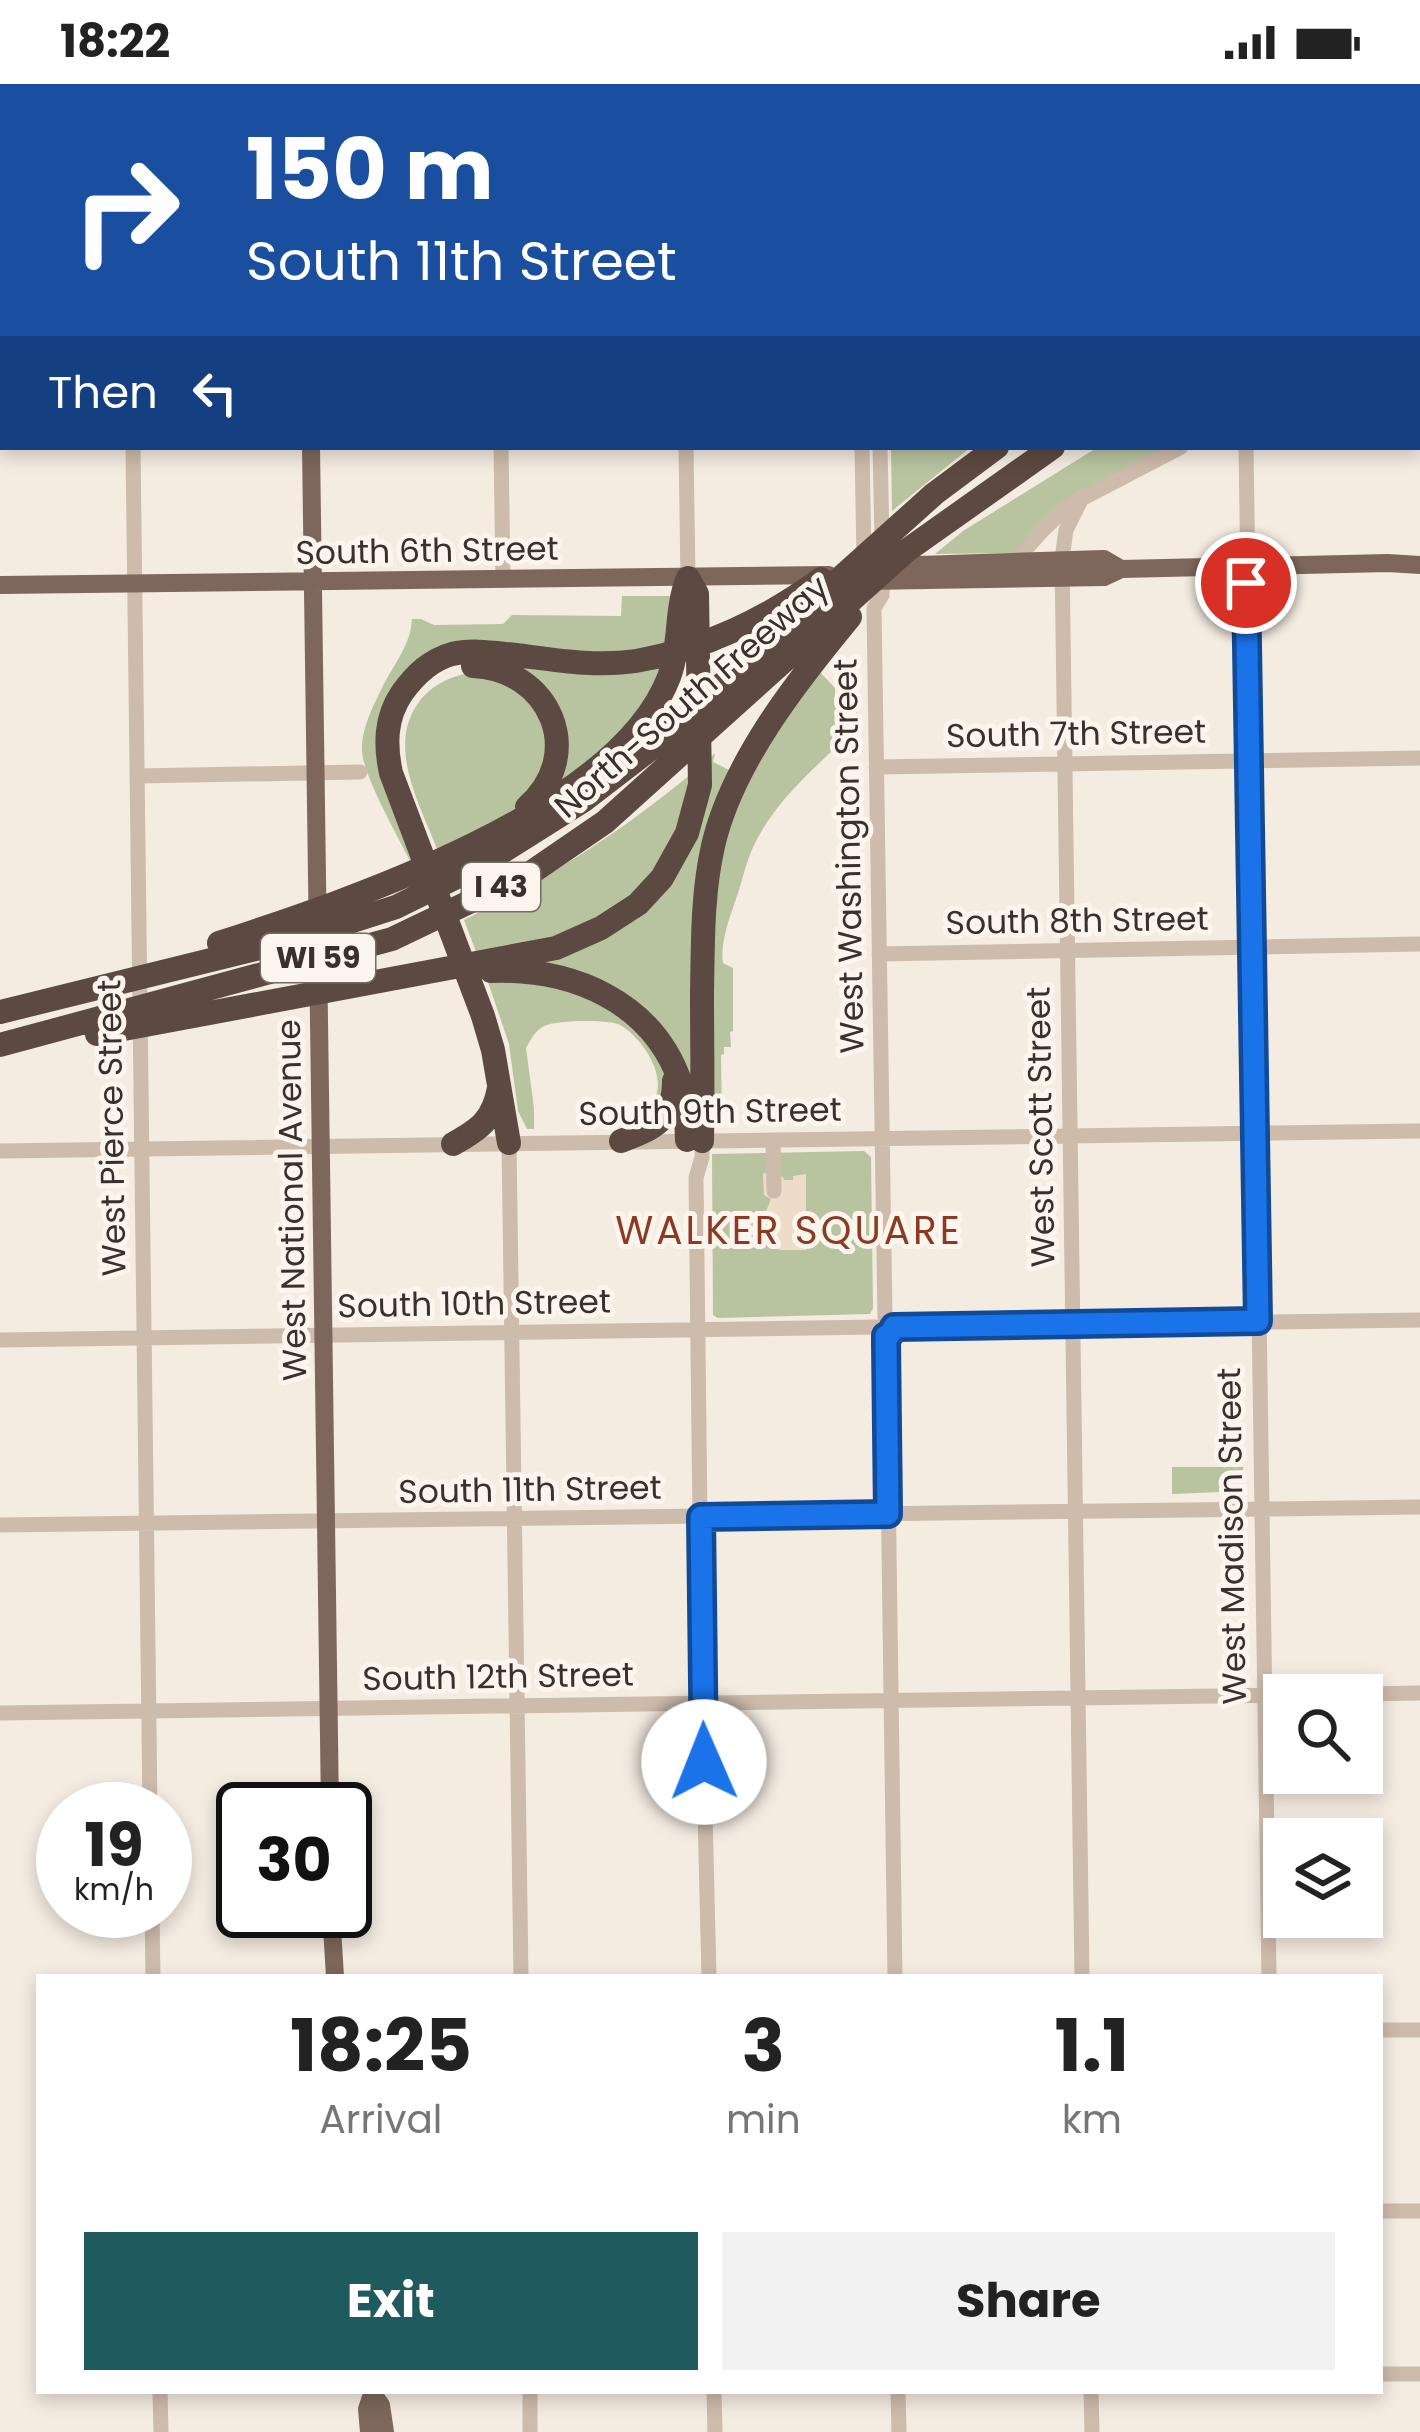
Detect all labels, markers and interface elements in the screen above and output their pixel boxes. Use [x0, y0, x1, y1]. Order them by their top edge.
text: 18:22 [60, 10, 170, 73]
text: 150 m [246, 111, 494, 228]
icon: right [48, 132, 204, 288]
text: South 11th Street [246, 223, 677, 299]
icon: left [182, 360, 248, 426]
text: Then [48, 361, 158, 424]
street label: South 6th Street [295, 525, 559, 576]
pin [1195, 532, 1297, 634]
icon: arrive [1213, 550, 1279, 616]
street label: North-South Freeway [544, 564, 839, 829]
street label: West Washington Street [822, 658, 875, 1054]
street label: South 7th Street [946, 708, 1206, 759]
road number: I 43 [462, 863, 540, 911]
street label: South 8th Street [945, 895, 1209, 946]
road number: WI 59 [261, 934, 375, 982]
street label: West Pierce Street [85, 979, 138, 1277]
street label: West Scott Street [1015, 986, 1066, 1268]
street label: West National Avenue [265, 1019, 318, 1381]
street label: South 9th Street [578, 1086, 842, 1137]
district label: WALKER SQUARE [615, 1203, 963, 1258]
street label: South 10th Street [337, 1278, 611, 1329]
street label: West Madison Street [1205, 1367, 1258, 1705]
street label: South 11th Street [398, 1464, 662, 1515]
street label: South 12th Street [362, 1651, 634, 1702]
map controls [1263, 1674, 1383, 1938]
button: search [1263, 1674, 1383, 1794]
position arrow [641, 1699, 767, 1825]
speed limit sign: 30 [216, 1782, 372, 1938]
text: 19 [84, 1803, 144, 1887]
button: layers [1263, 1818, 1383, 1938]
text: km/h [74, 1868, 154, 1911]
text: 18:25 [290, 1995, 472, 2096]
text: 3 [742, 1995, 785, 2096]
text: 1.1 [1055, 1995, 1129, 2096]
text: Arrival [320, 2092, 442, 2147]
text: min [726, 2092, 801, 2147]
text: km [1062, 2092, 1122, 2147]
button: Exit [84, 2232, 698, 2370]
button: Share [722, 2232, 1335, 2370]

